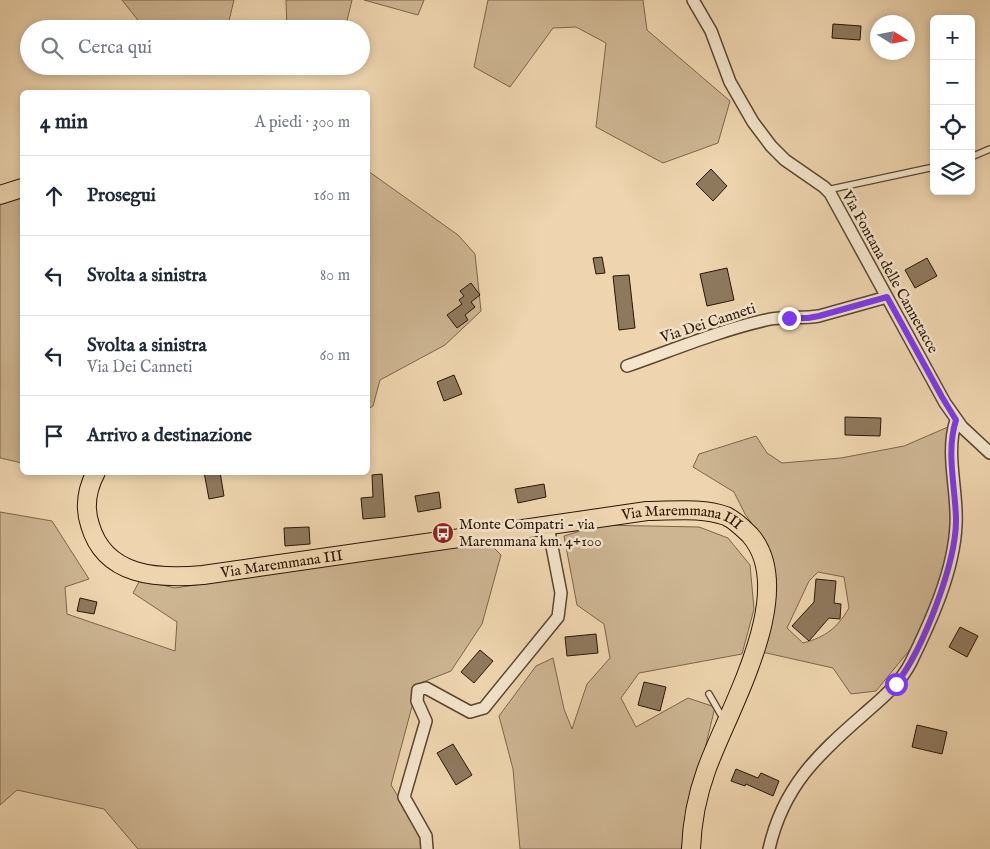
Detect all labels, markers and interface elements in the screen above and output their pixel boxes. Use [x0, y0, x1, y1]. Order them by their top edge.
north arrow [870, 15, 915, 60]
map controls [930, 15, 975, 195]
button: + [930, 15, 975, 60]
search box [20, 20, 370, 75]
icon: search [38, 34, 66, 62]
text: Cerca qui [78, 36, 152, 60]
button: − [930, 60, 975, 105]
button: locate [930, 105, 975, 150]
text: 4 min [40, 109, 88, 136]
text: A piedi · 300 m [255, 113, 350, 133]
button: layers [930, 150, 975, 195]
icon: ahead [40, 182, 68, 210]
text: Prosegui [87, 184, 156, 208]
text: 160 m [314, 186, 350, 206]
street label: Via Fontana delle Cannetacce [837, 186, 943, 357]
icon: left [40, 262, 68, 290]
text: Svolta a sinistra [87, 264, 207, 288]
text: 80 m [320, 266, 350, 286]
street label: Via Dei Canneti [657, 299, 758, 348]
route end [778, 307, 801, 330]
text: Svolta a sinistra [87, 334, 207, 358]
icon: left [40, 342, 68, 370]
text: 60 m [320, 346, 350, 366]
text: Via Dei Canneti [87, 358, 193, 378]
icon: arrive [40, 422, 68, 450]
text: Arrivo a destinazione [87, 424, 252, 448]
street label: Via Maremmana III [619, 501, 747, 534]
place label: Monte Compatri - via Maremmana km. 4+100 [459, 515, 602, 551]
bus stop icon: Monte Compatri - via Maremmana km. 4+100 [431, 521, 455, 545]
street label: Via Maremmana III [218, 545, 345, 582]
route start [885, 673, 908, 696]

